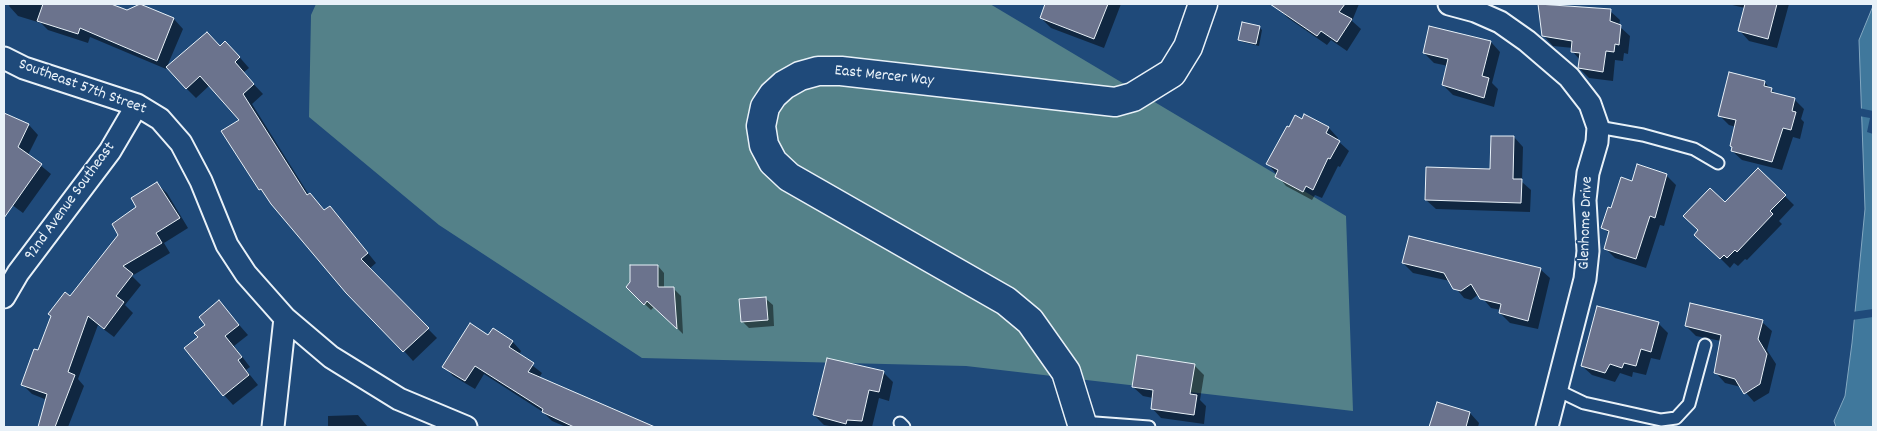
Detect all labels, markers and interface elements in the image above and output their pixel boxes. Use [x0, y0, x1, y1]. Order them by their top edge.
street label: Southeast 57th Street [16, 56, 148, 120]
street label: East Mercer Way [833, 62, 935, 92]
street label: 92nd Avenue Southeast [22, 139, 120, 265]
street label: Glenhome Drive [1576, 176, 1598, 270]

